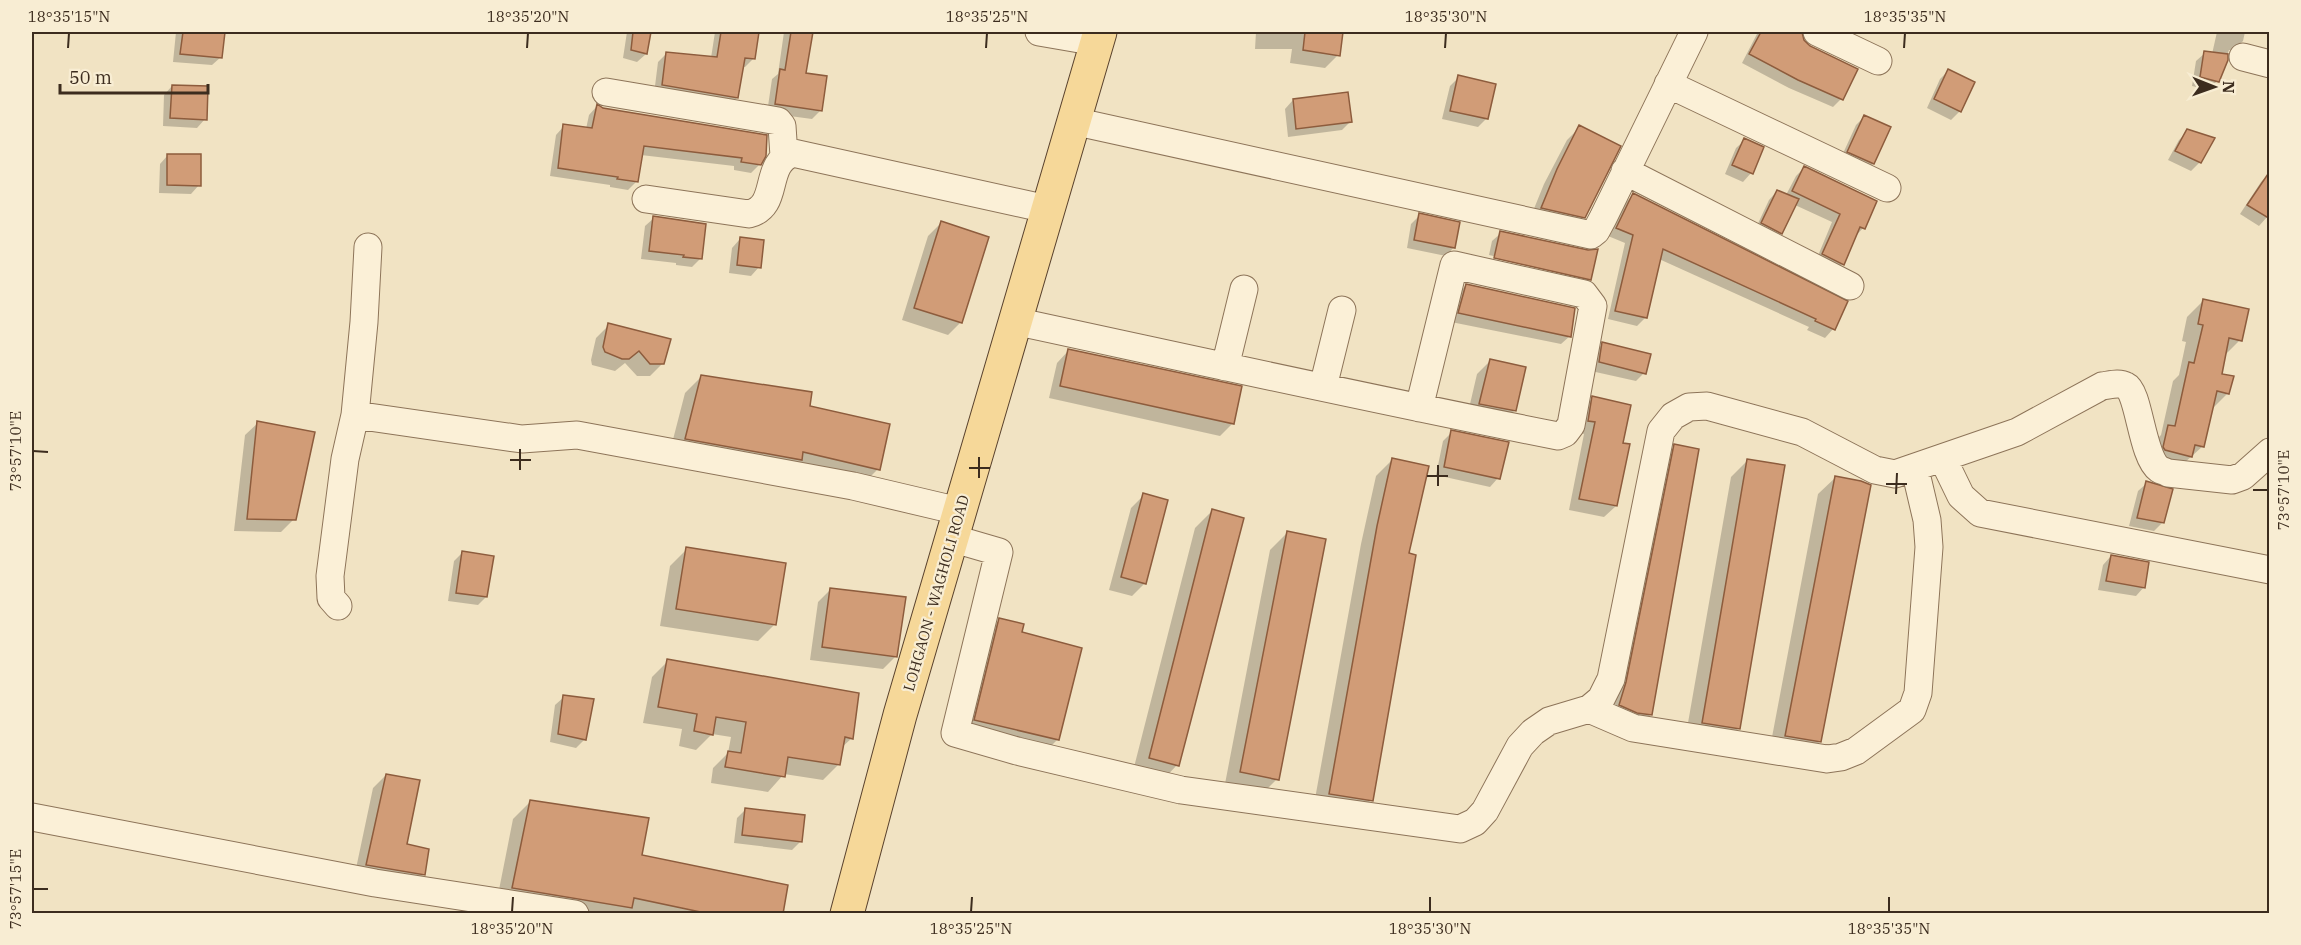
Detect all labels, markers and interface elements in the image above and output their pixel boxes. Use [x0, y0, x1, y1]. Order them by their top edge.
text: 18°35'15"N [28, 7, 110, 26]
text: 18°35'20"N [487, 7, 569, 26]
text: 18°35'25"N [946, 7, 1028, 26]
text: 18°35'30"N [1405, 7, 1487, 26]
text: 18°35'35"N [1864, 7, 1946, 26]
scale bar [60, 57, 208, 95]
north arrow [2184, 57, 2244, 117]
text: 50 m [69, 66, 112, 89]
text: N [2219, 81, 2239, 94]
text: 73°57'10"E [6, 411, 25, 491]
text: 73°57'10"E [2274, 450, 2293, 530]
street label: LOHGAON - WAGHOLI ROAD [899, 493, 973, 693]
text: 73°57'15"E [6, 849, 25, 929]
text: 18°35'20"N [471, 919, 553, 938]
text: 18°35'25"N [930, 919, 1012, 938]
text: 18°35'30"N [1389, 919, 1471, 938]
text: 18°35'35"N [1848, 919, 1930, 938]

